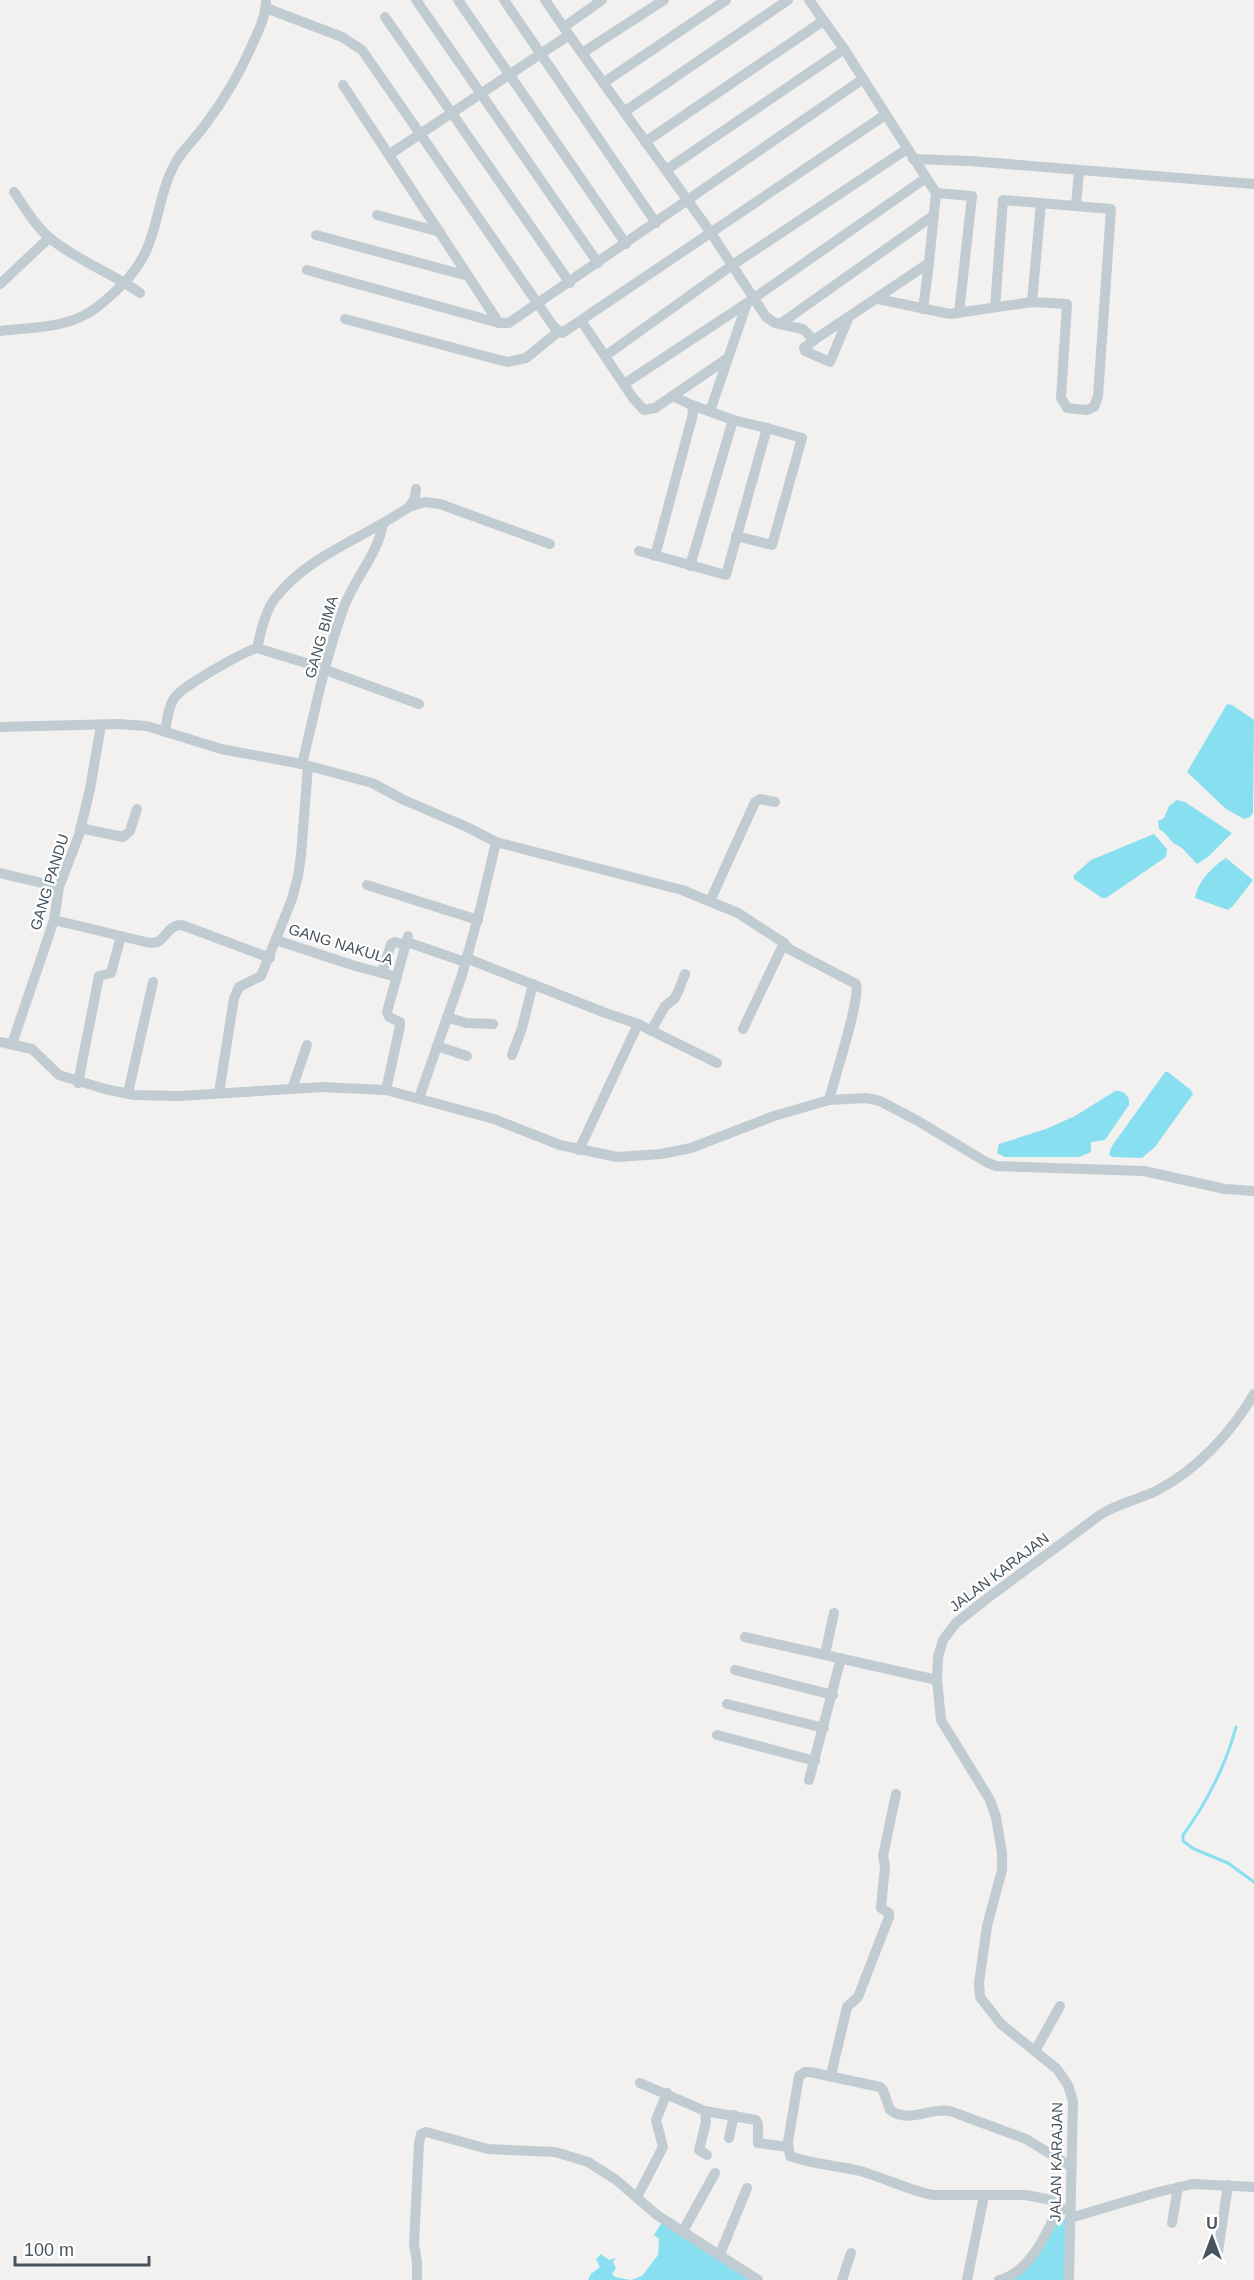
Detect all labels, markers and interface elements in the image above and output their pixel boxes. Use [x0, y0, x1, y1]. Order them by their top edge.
street label: GANG BIMA [301, 594, 341, 680]
street label: GANG PANDU [26, 832, 72, 932]
street label: GANG NAKULA [287, 920, 395, 968]
street label: JALAN KARAJAN [946, 1529, 1052, 1615]
street label: JALAN KARAJAN [1046, 2102, 1066, 2222]
north arrow [1182, 2208, 1242, 2268]
text: U [1206, 2215, 1218, 2232]
scale bar [15, 2229, 148, 2267]
text: 100 m [24, 2240, 74, 2260]

